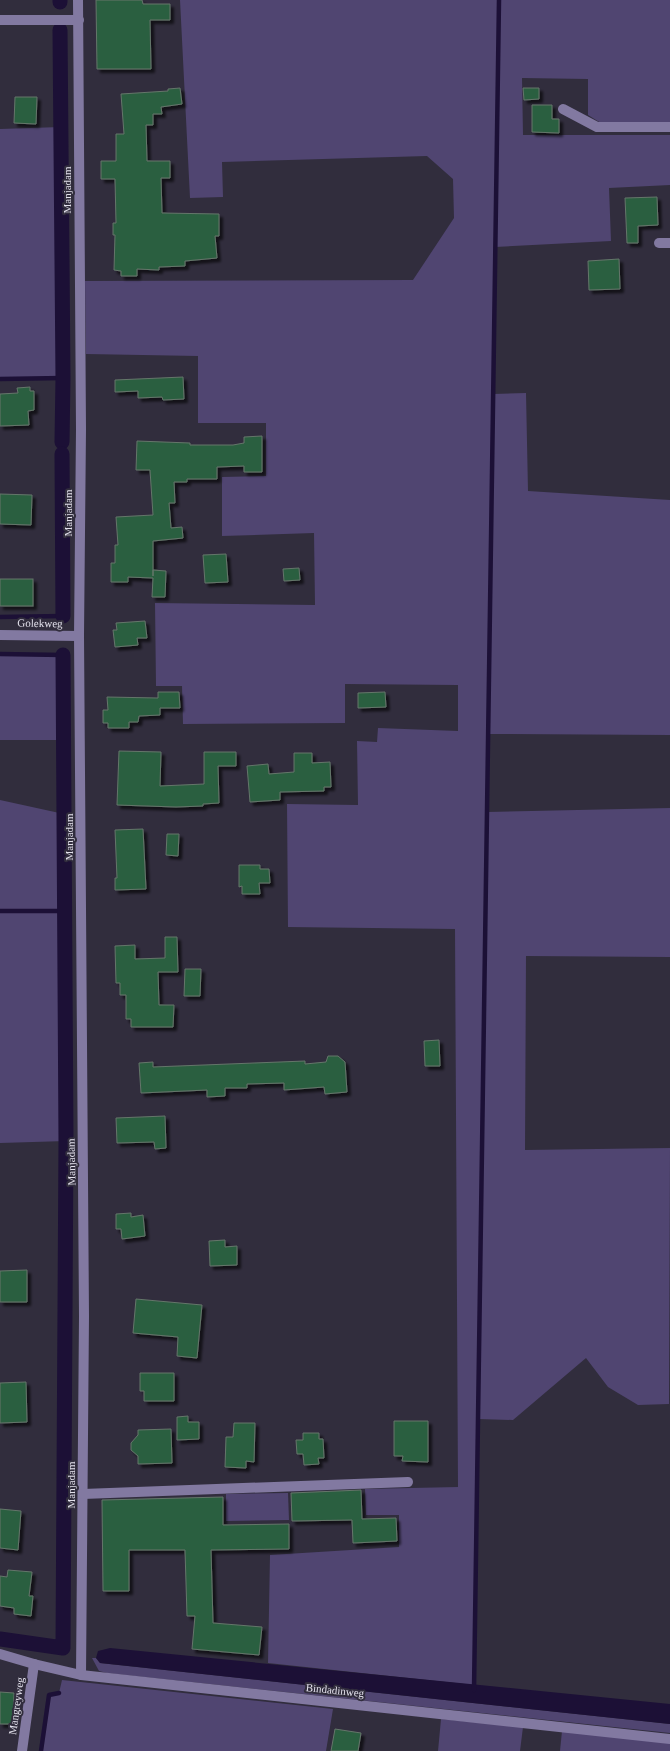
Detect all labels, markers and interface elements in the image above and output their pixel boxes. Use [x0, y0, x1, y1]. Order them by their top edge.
street label: Manjadam [61, 166, 73, 214]
street label: Manjadam [62, 489, 74, 537]
street label: Golekweg [17, 617, 63, 629]
street label: Manjadam [63, 813, 75, 861]
street label: Manjadam [65, 1138, 77, 1186]
street label: Manjadam [65, 1461, 77, 1509]
street label: Mangreyweg [6, 1676, 26, 1736]
street label: Bindadinweg [305, 1681, 365, 1699]

